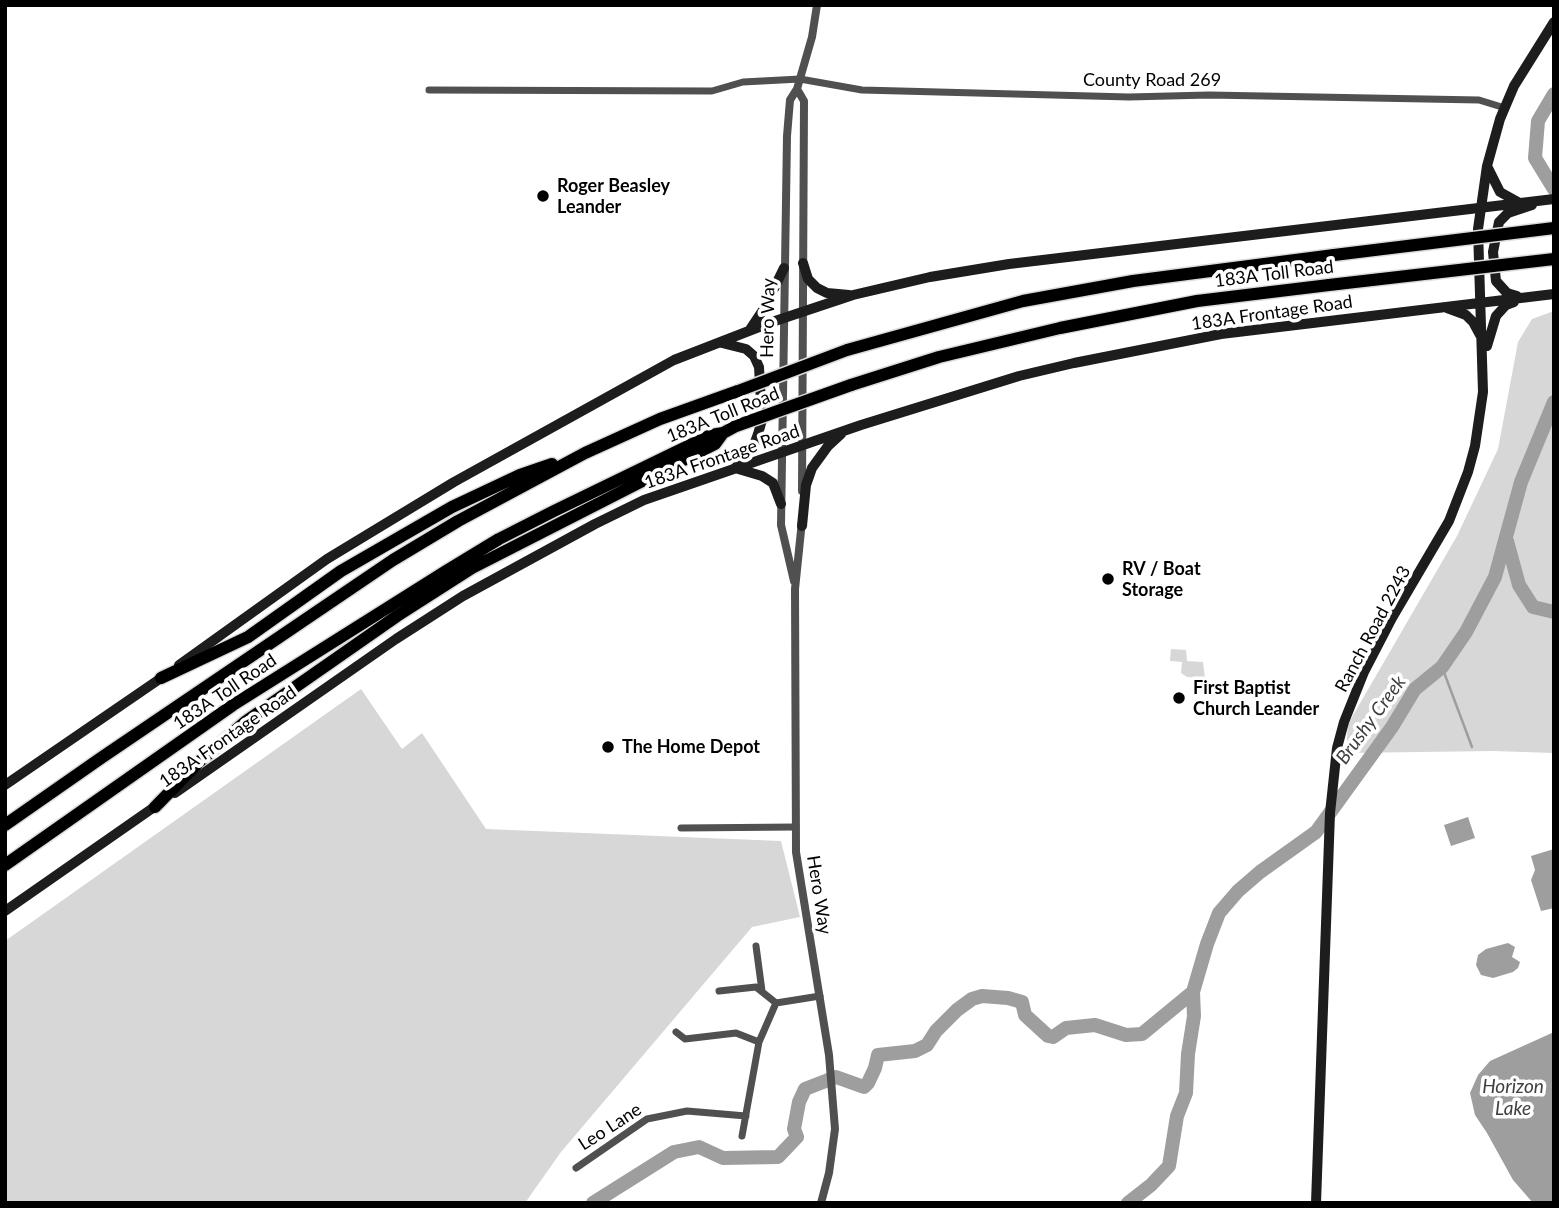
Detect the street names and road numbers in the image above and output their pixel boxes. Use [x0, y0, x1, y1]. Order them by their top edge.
street label: County Road 269 [1083, 69, 1221, 91]
street label: 183A Toll Road [1213, 256, 1335, 292]
street label: Hero Way [757, 278, 779, 358]
street label: 183A Frontage Road [1190, 291, 1354, 335]
street label: 183A Toll Road [663, 383, 783, 447]
street label: 183A Frontage Road [642, 420, 802, 494]
street label: Ranch Road 2243 [1331, 562, 1415, 696]
street label: 183A Toll Road [169, 650, 281, 734]
street label: 183A Frontage Road [155, 682, 301, 792]
street label: Hero Way [802, 854, 836, 936]
street label: Leo Lane [574, 1099, 646, 1155]

